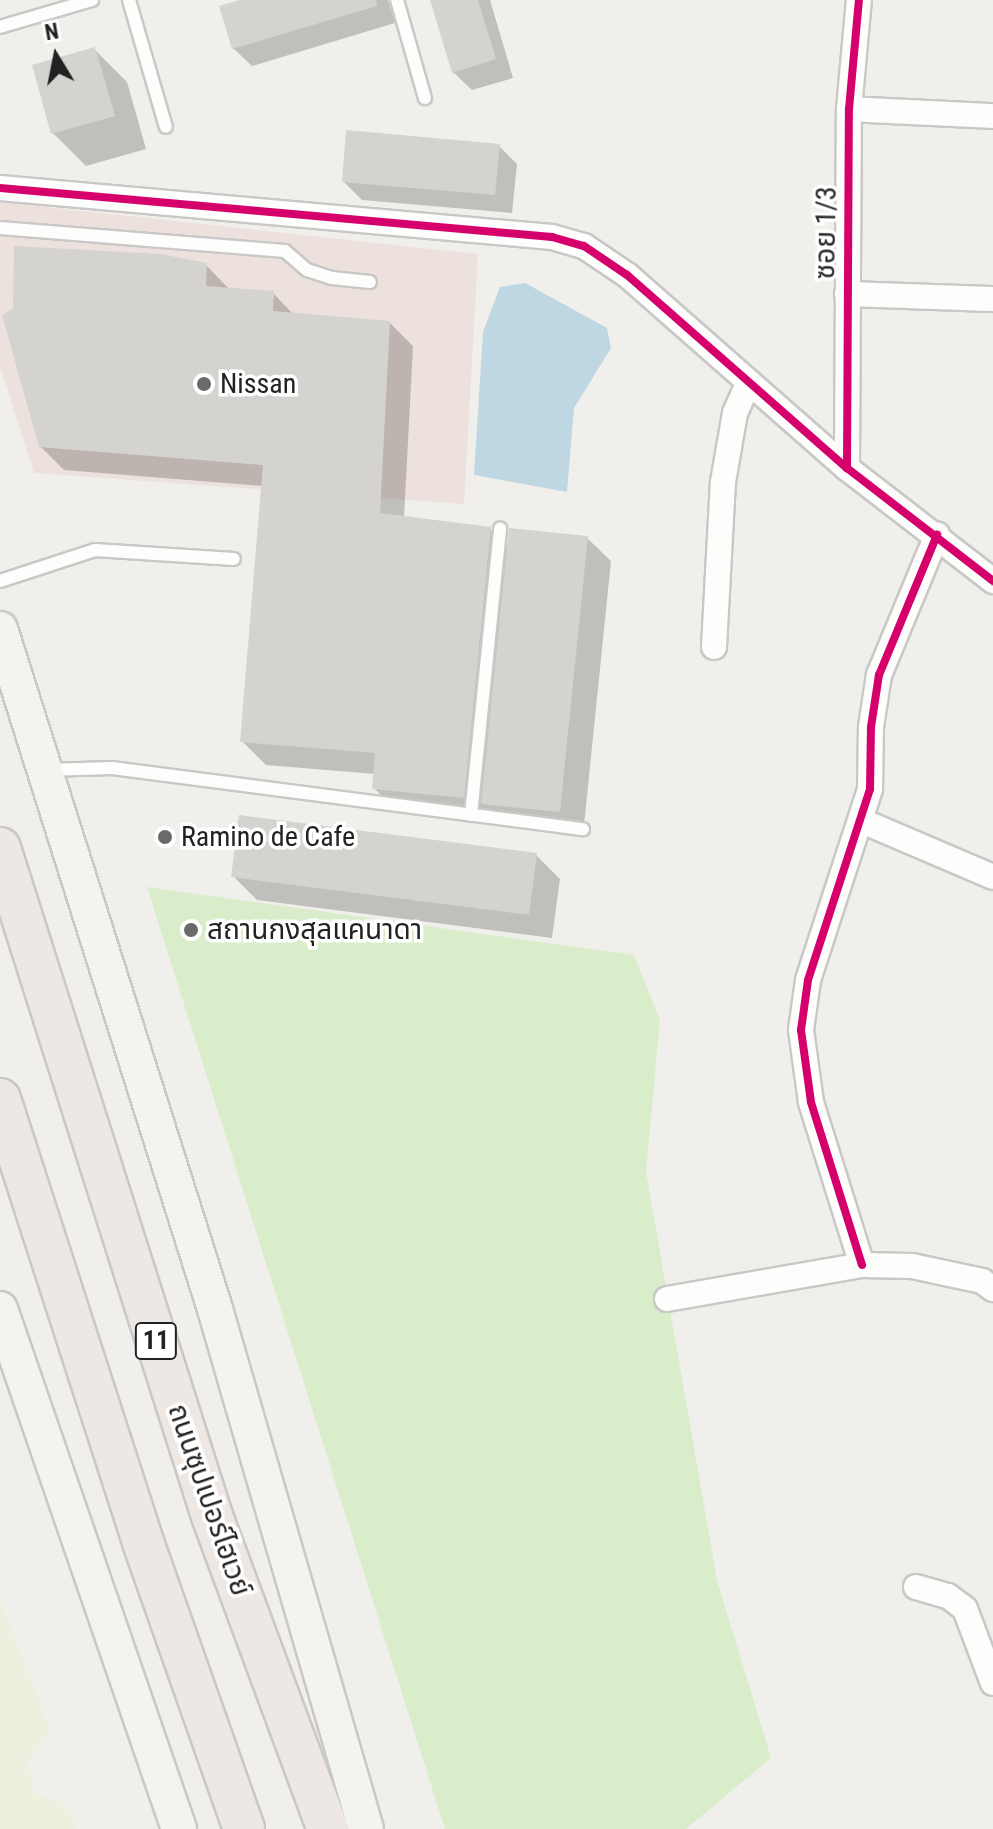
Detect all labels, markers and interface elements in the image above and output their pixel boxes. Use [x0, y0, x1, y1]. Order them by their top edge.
north arrow [16, 16, 96, 96]
text: N [43, 18, 61, 45]
street label: ซอย 1/3 [808, 186, 844, 280]
place label: Nissan [220, 367, 296, 401]
marker: Nissan [195, 375, 213, 393]
place label: Ramino de Cafe [181, 820, 355, 854]
marker: Ramino de Cafe [156, 828, 174, 846]
place label: สถานกงสุลแคนาดา [207, 913, 422, 947]
marker: สถานกงสุลแคนาดา [182, 921, 200, 939]
road number: 11 [134, 1319, 178, 1363]
street label: ถนนซุปเปอร์ไฮเวย์ [160, 1400, 258, 1600]

